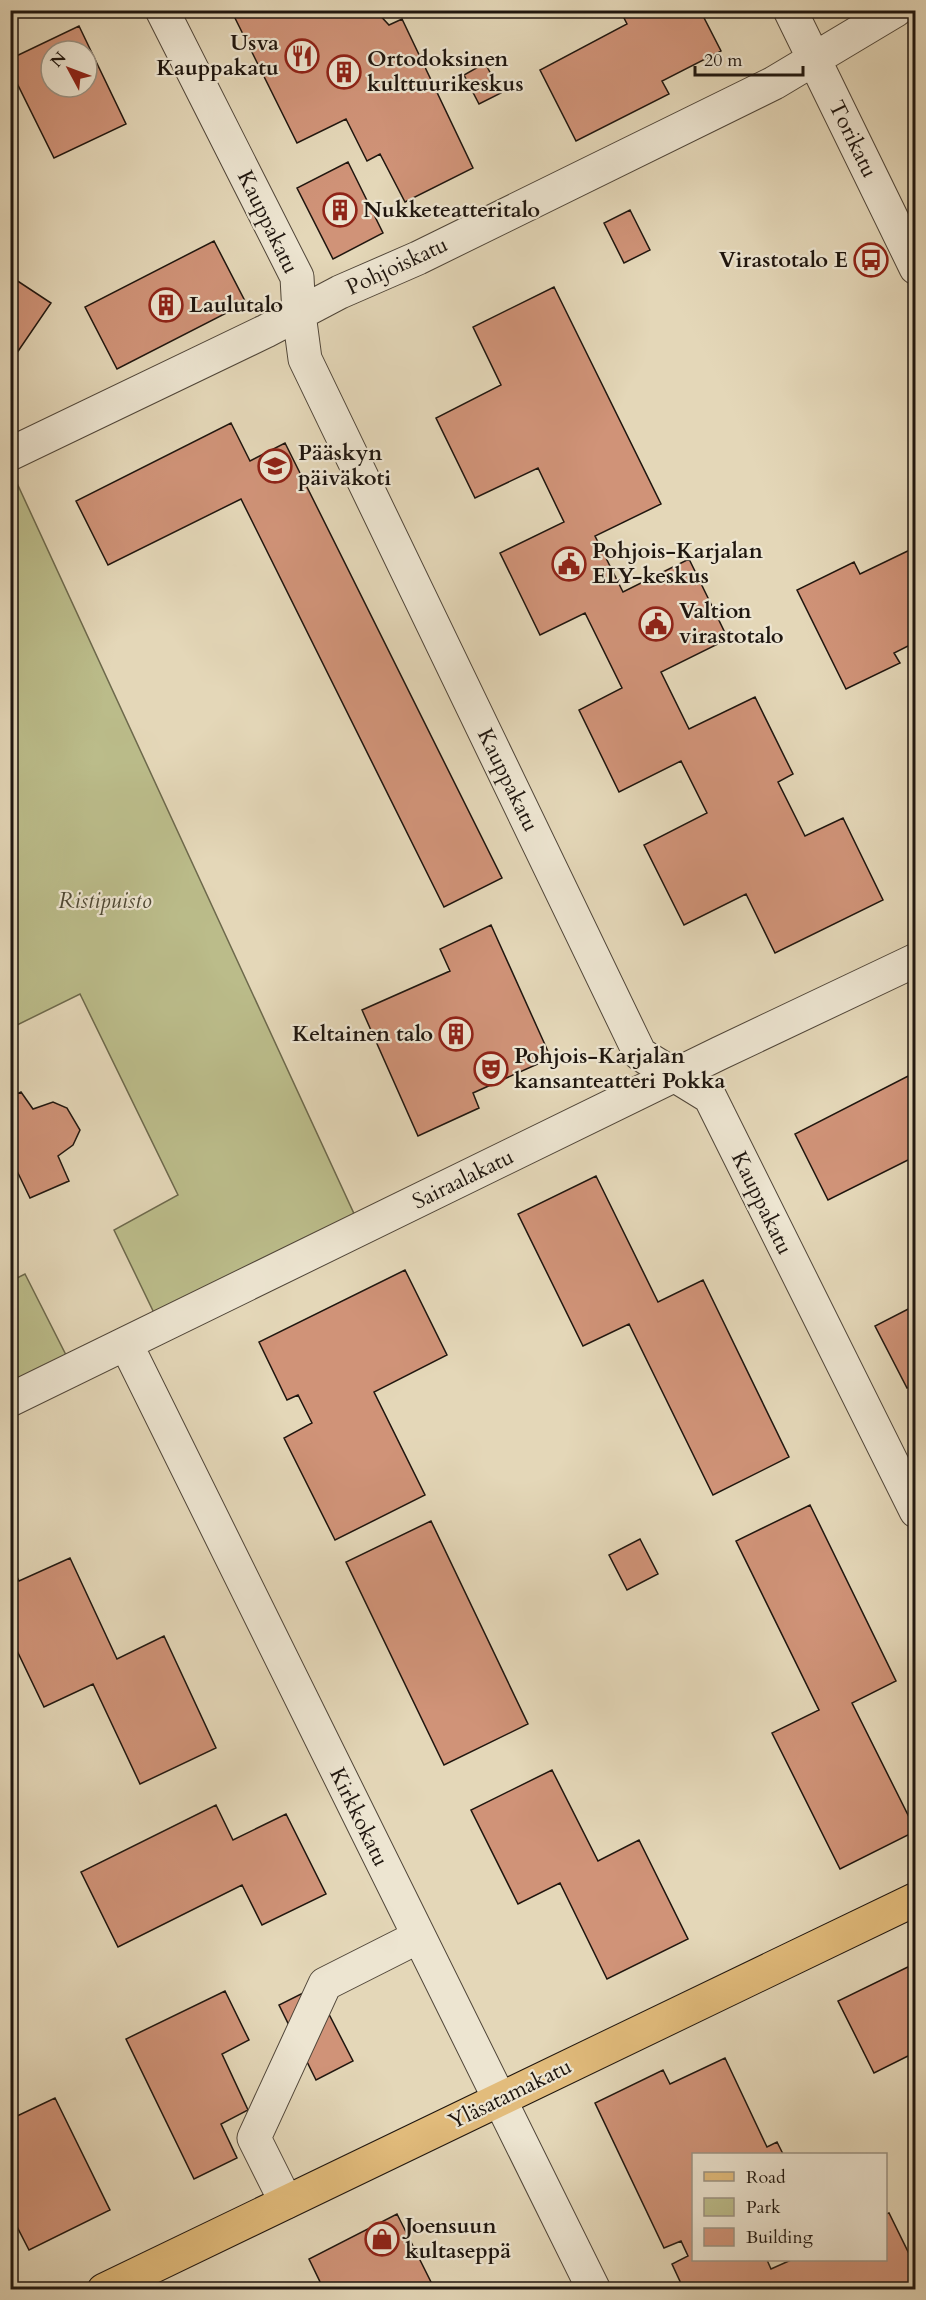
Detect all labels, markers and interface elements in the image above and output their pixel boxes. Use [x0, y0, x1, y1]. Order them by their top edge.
place label: Usva Kauppakatu [156, 28, 279, 83]
restaurant icon: Usva Kauppakatu [284, 38, 320, 74]
north arrow [39, 39, 99, 99]
scale bar [695, 39, 803, 77]
place label: Ortodoksinen kulttuurikeskus [367, 44, 524, 99]
text: N [46, 47, 71, 72]
text: 20 m [704, 48, 743, 73]
building icon: Ortodoksinen kulttuurikeskus [326, 54, 362, 90]
street label: Torikatu [821, 95, 885, 183]
street label: Kauppakatu [230, 165, 306, 279]
building icon: Nukketeatteritalo [322, 192, 358, 228]
place label: Nukketeatteritalo [363, 195, 540, 225]
street label: Pohjoiskatu [341, 229, 453, 303]
bus stop icon: Virastotalo E [853, 242, 889, 278]
place label: Virastotalo E [719, 245, 848, 275]
building icon: Laulutalo [148, 287, 184, 323]
place label: Laulutalo [189, 290, 283, 320]
place label: Pääskyn päiväkoti [298, 438, 391, 493]
school or university icon: Pääskyn päiväkoti [257, 448, 293, 484]
place label: Pohjois-Karjalan ELY-keskus [592, 536, 763, 591]
public building icon: Pohjois-Karjalan ELY-keskus [551, 546, 587, 582]
place label: Valtion virastotalo [679, 596, 784, 651]
public building icon: Valtion virastotalo [638, 606, 674, 642]
street label: Kauppakatu [470, 723, 546, 837]
park label: Ristipuisto [58, 886, 152, 916]
building icon: Keltainen talo [438, 1016, 474, 1052]
place label: Keltainen talo [292, 1019, 433, 1049]
place label: Pohjois-Karjalan kansanteatteri Pokka [514, 1041, 726, 1096]
theatre icon: Pohjois-Karjalan kansanteatteri Pokka [473, 1051, 509, 1087]
street label: Sairaalakatu [407, 1142, 519, 1216]
street label: Kauppakatu [724, 1146, 800, 1260]
street label: Kirkkokatu [322, 1763, 396, 1871]
street label: Yläsatamakatu [443, 2051, 577, 2137]
legend [692, 2153, 887, 2261]
text: Road [746, 2165, 786, 2190]
text: Park [746, 2195, 781, 2220]
place label: Joensuun kultaseppä [402, 2211, 511, 2266]
shop icon: Joensuun kultaseppä [364, 2221, 400, 2257]
text: Building [746, 2225, 814, 2250]

